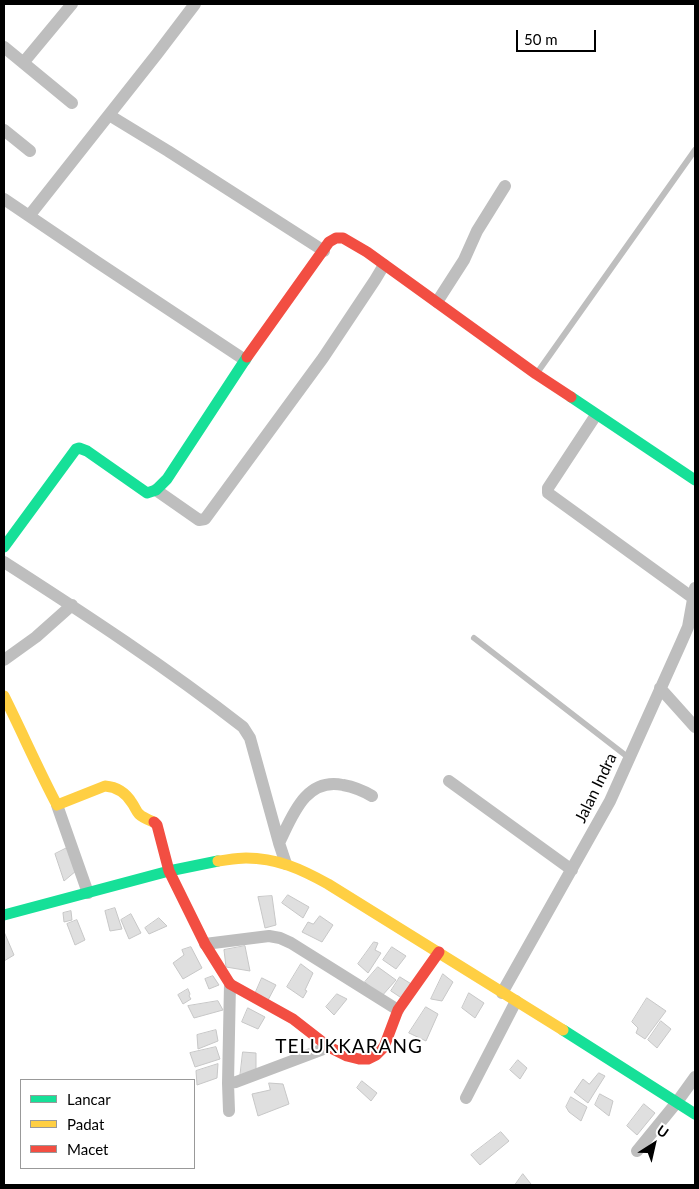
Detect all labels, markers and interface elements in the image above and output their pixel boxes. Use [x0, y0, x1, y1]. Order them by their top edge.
scale bar [519, 20, 599, 52]
text: 50 m [524, 30, 558, 48]
street label: Jalan Indra [571, 750, 621, 826]
district label: TELUKKARANG [274, 1036, 424, 1058]
legend [20, 1079, 195, 1169]
text: Lancar [67, 1090, 111, 1108]
text: Padat [67, 1115, 104, 1133]
north arrow [629, 1119, 679, 1169]
text: U [654, 1121, 672, 1141]
text: Macet [67, 1140, 108, 1158]

